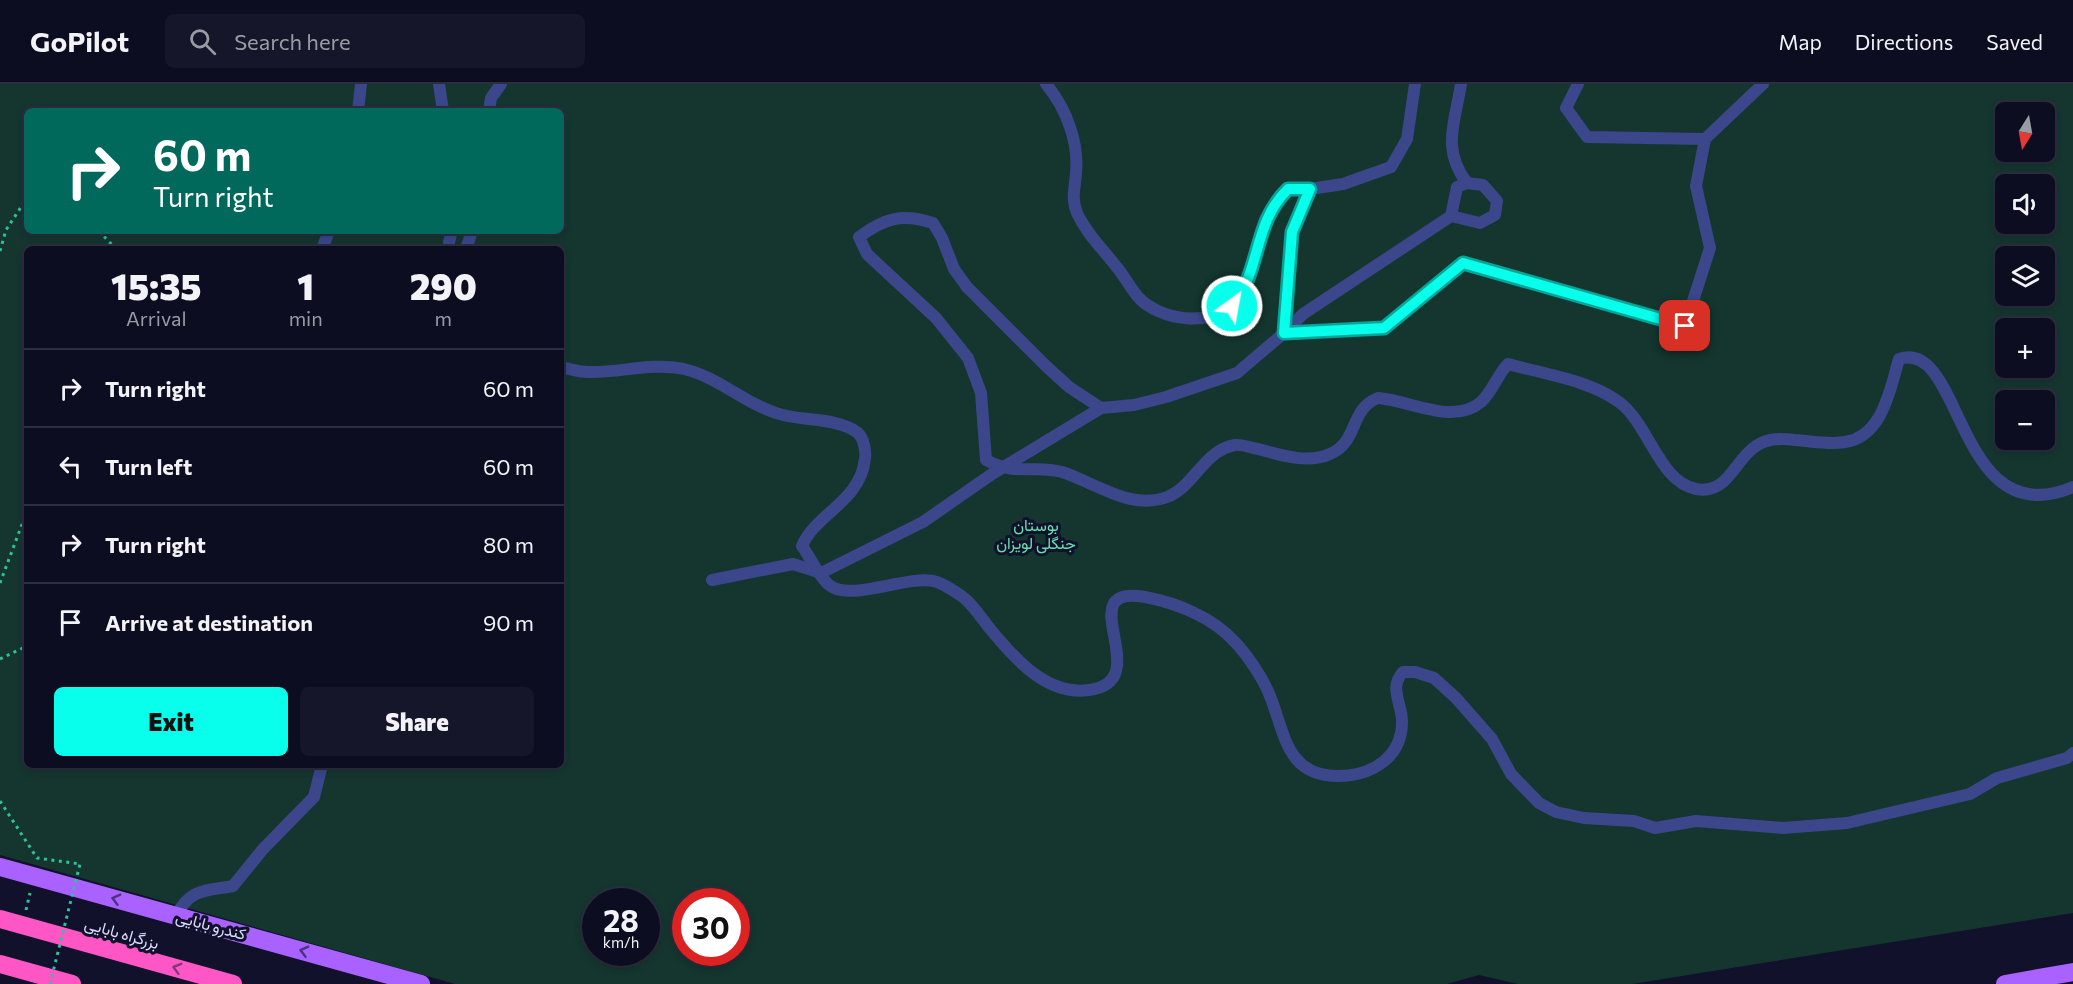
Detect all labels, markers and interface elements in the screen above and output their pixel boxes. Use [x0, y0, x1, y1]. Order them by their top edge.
search box [165, 14, 585, 68]
text: GoPilot [30, 24, 129, 58]
icon: search [186, 25, 219, 58]
text: Search here [234, 28, 351, 55]
text: Map [1779, 29, 1822, 54]
text: Directions [1855, 29, 1953, 54]
text: Saved [1986, 29, 2043, 54]
north arrow [1995, 102, 2055, 162]
map controls [1995, 102, 2055, 450]
text: 60 m [153, 128, 252, 180]
icon: right [54, 132, 132, 210]
button: sound [1995, 174, 2055, 234]
text: Turn right [153, 180, 273, 213]
button: layers [1995, 246, 2055, 306]
text: 15:35 [111, 263, 202, 307]
text: 1 [297, 263, 314, 307]
text: 290 [410, 263, 477, 307]
position arrow [1200, 274, 1264, 338]
pin [1659, 300, 1710, 351]
text: Arrival [126, 306, 187, 330]
text: min [289, 306, 323, 330]
text: m [435, 306, 452, 330]
icon: arrive [1668, 309, 1701, 342]
button: + [1995, 318, 2055, 378]
icon: right [54, 372, 87, 405]
text: Turn right [105, 375, 206, 402]
text: 60 m [483, 375, 534, 402]
button: − [1995, 390, 2055, 450]
icon: left [54, 450, 87, 483]
text: Turn left [105, 453, 192, 480]
text: 60 m [483, 453, 534, 480]
park label: بوستان جنگلی لویزان [996, 515, 1076, 554]
icon: right [54, 528, 87, 561]
text: Turn right [105, 531, 206, 558]
text: 80 m [483, 531, 534, 558]
icon: arrive [54, 606, 87, 639]
text: Arrive at destination [105, 609, 313, 636]
text: 90 m [483, 609, 534, 636]
button: Exit [54, 687, 288, 756]
button: Share [300, 687, 534, 756]
speed limit sign: 30 [672, 888, 750, 966]
one-way arrow [111, 894, 122, 906]
text: 28 [603, 901, 639, 938]
street label: کندرو بابایی [173, 906, 248, 945]
street label: بزرگراه بابایی [82, 913, 161, 954]
text: km/h [603, 933, 639, 951]
one-way arrow [299, 946, 310, 958]
one-way arrow [172, 963, 183, 975]

